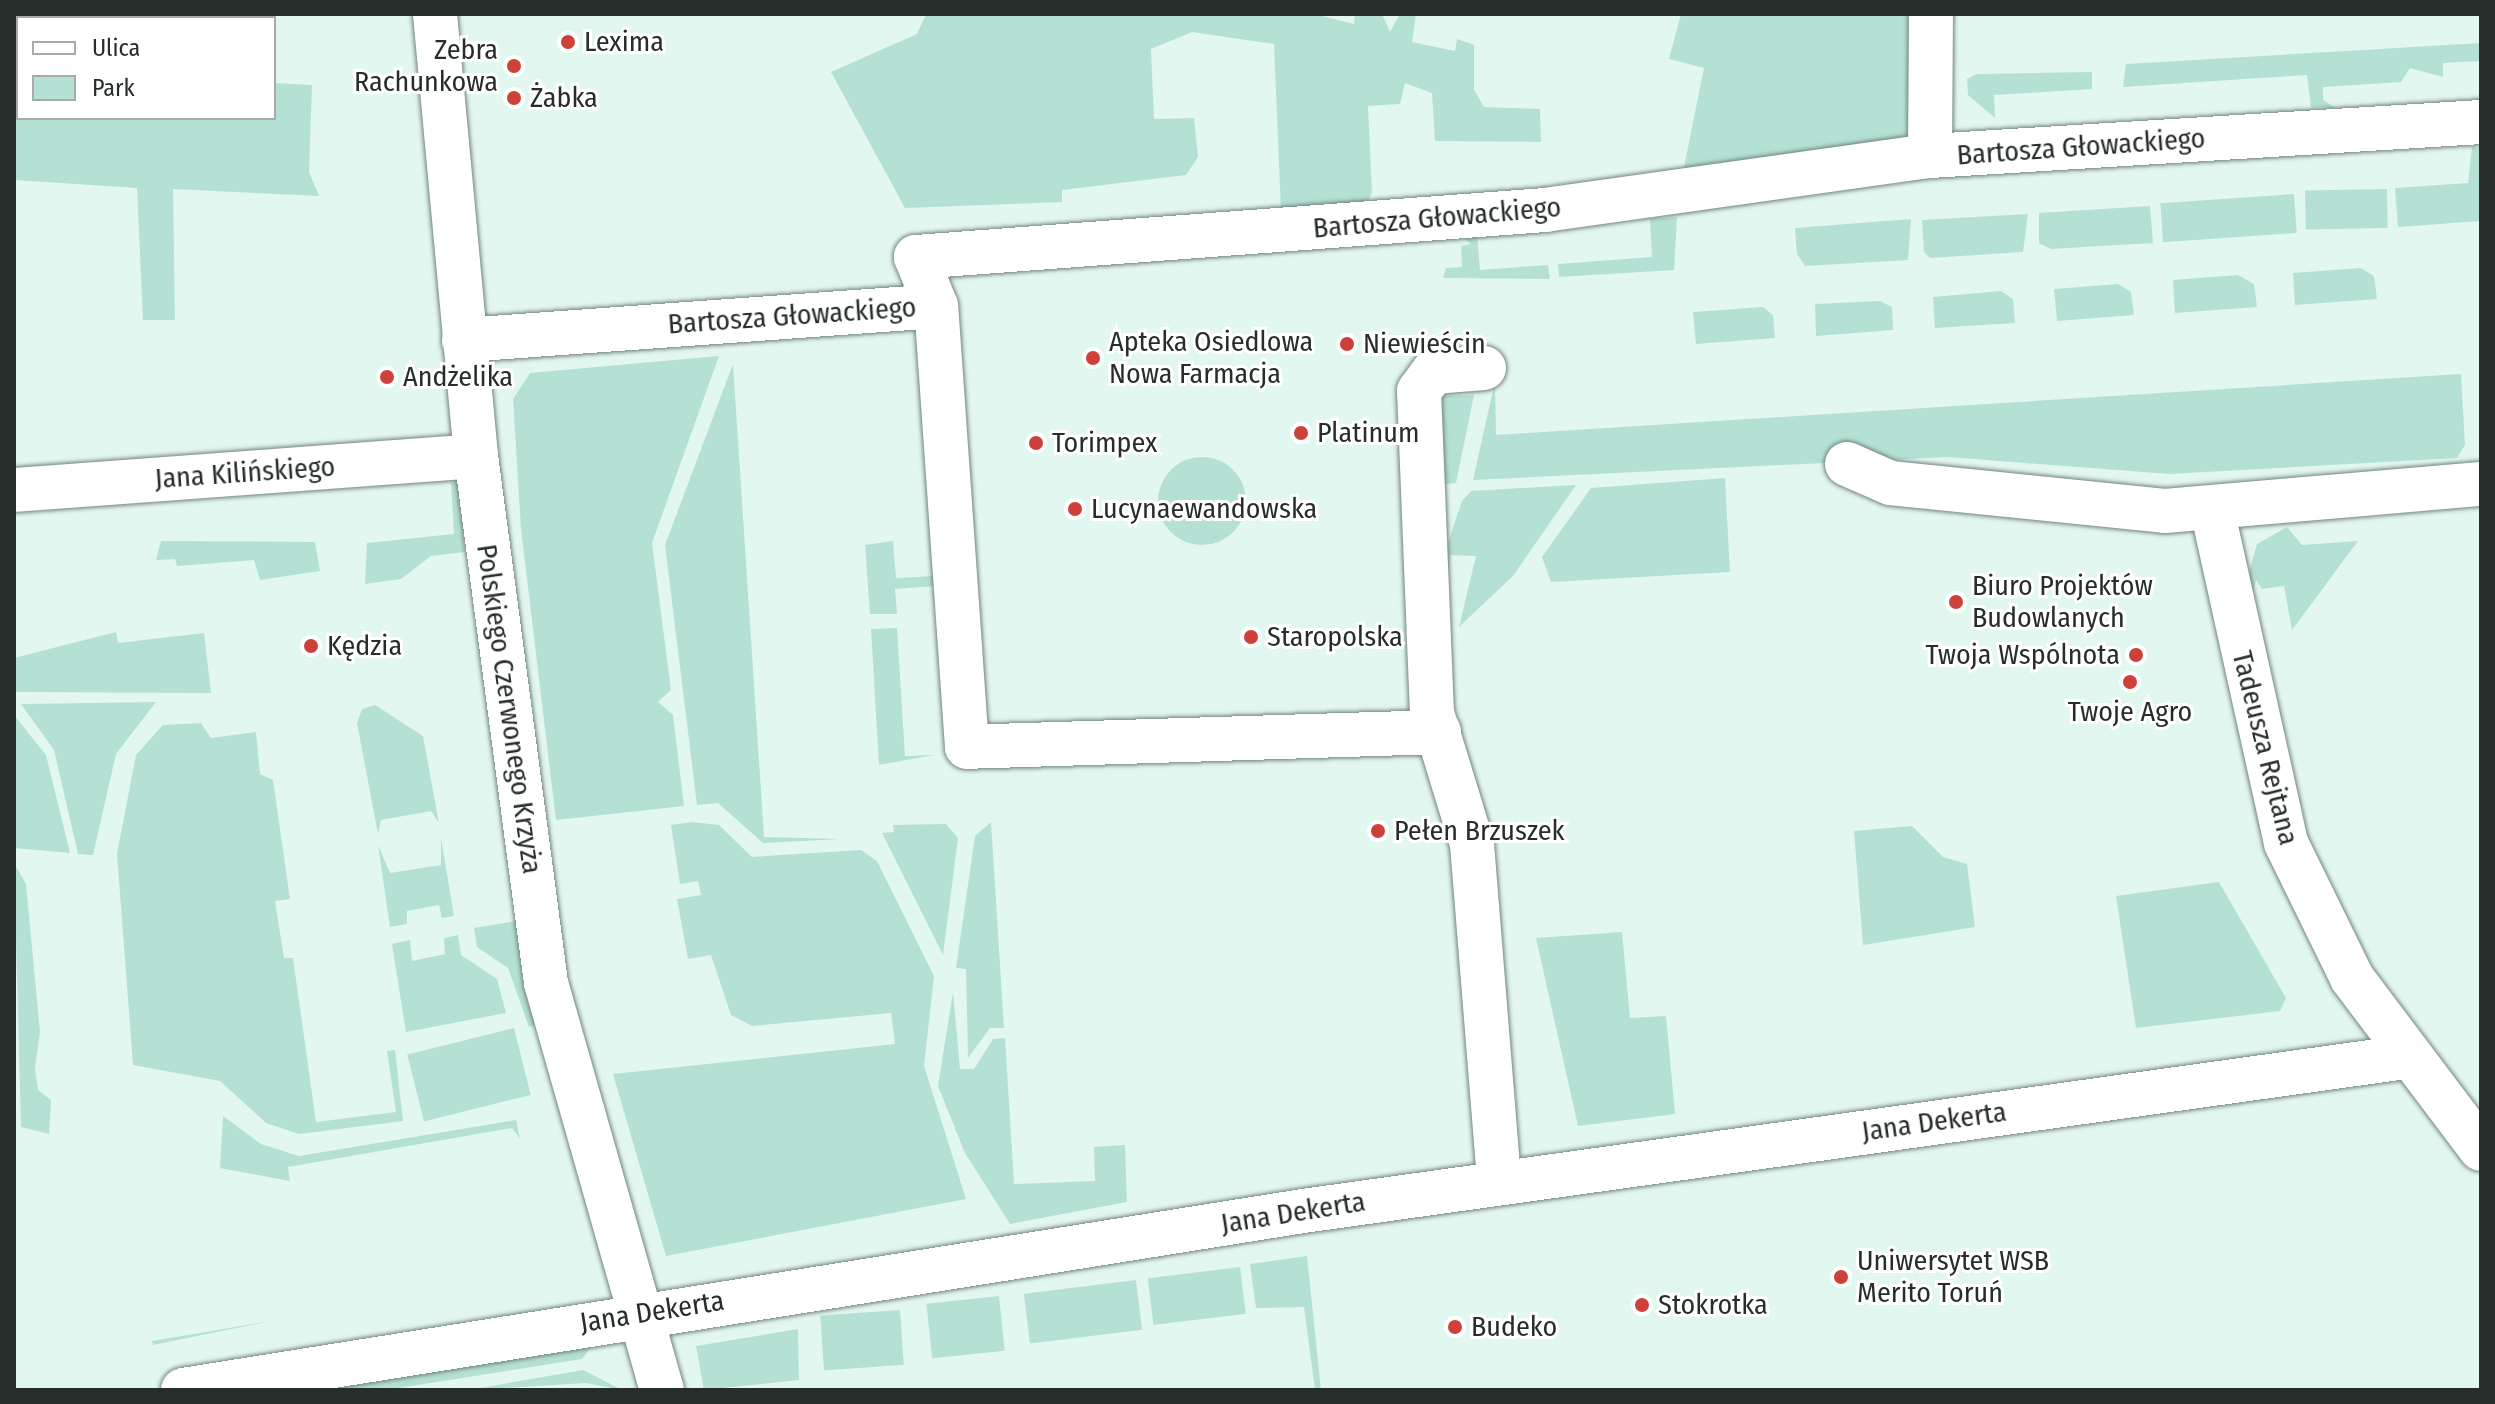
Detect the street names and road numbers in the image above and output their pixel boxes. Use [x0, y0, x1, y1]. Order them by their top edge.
street label: Bartosza Głowackiego [1956, 122, 2206, 172]
street label: Bartosza Głowackiego [1312, 190, 1562, 246]
street label: Bartosza Głowackiego [667, 291, 917, 341]
street label: Jana Kilińskiego [154, 450, 336, 496]
street label: Polskiego Czerwonego Krzyża [469, 542, 549, 876]
street label: Tadeusza Rejtana [2225, 648, 2305, 848]
street label: Jana Dekerta [1860, 1095, 2008, 1149]
street label: Jana Dekerta [1218, 1185, 1368, 1241]
street label: Jana Dekerta [577, 1284, 727, 1340]

